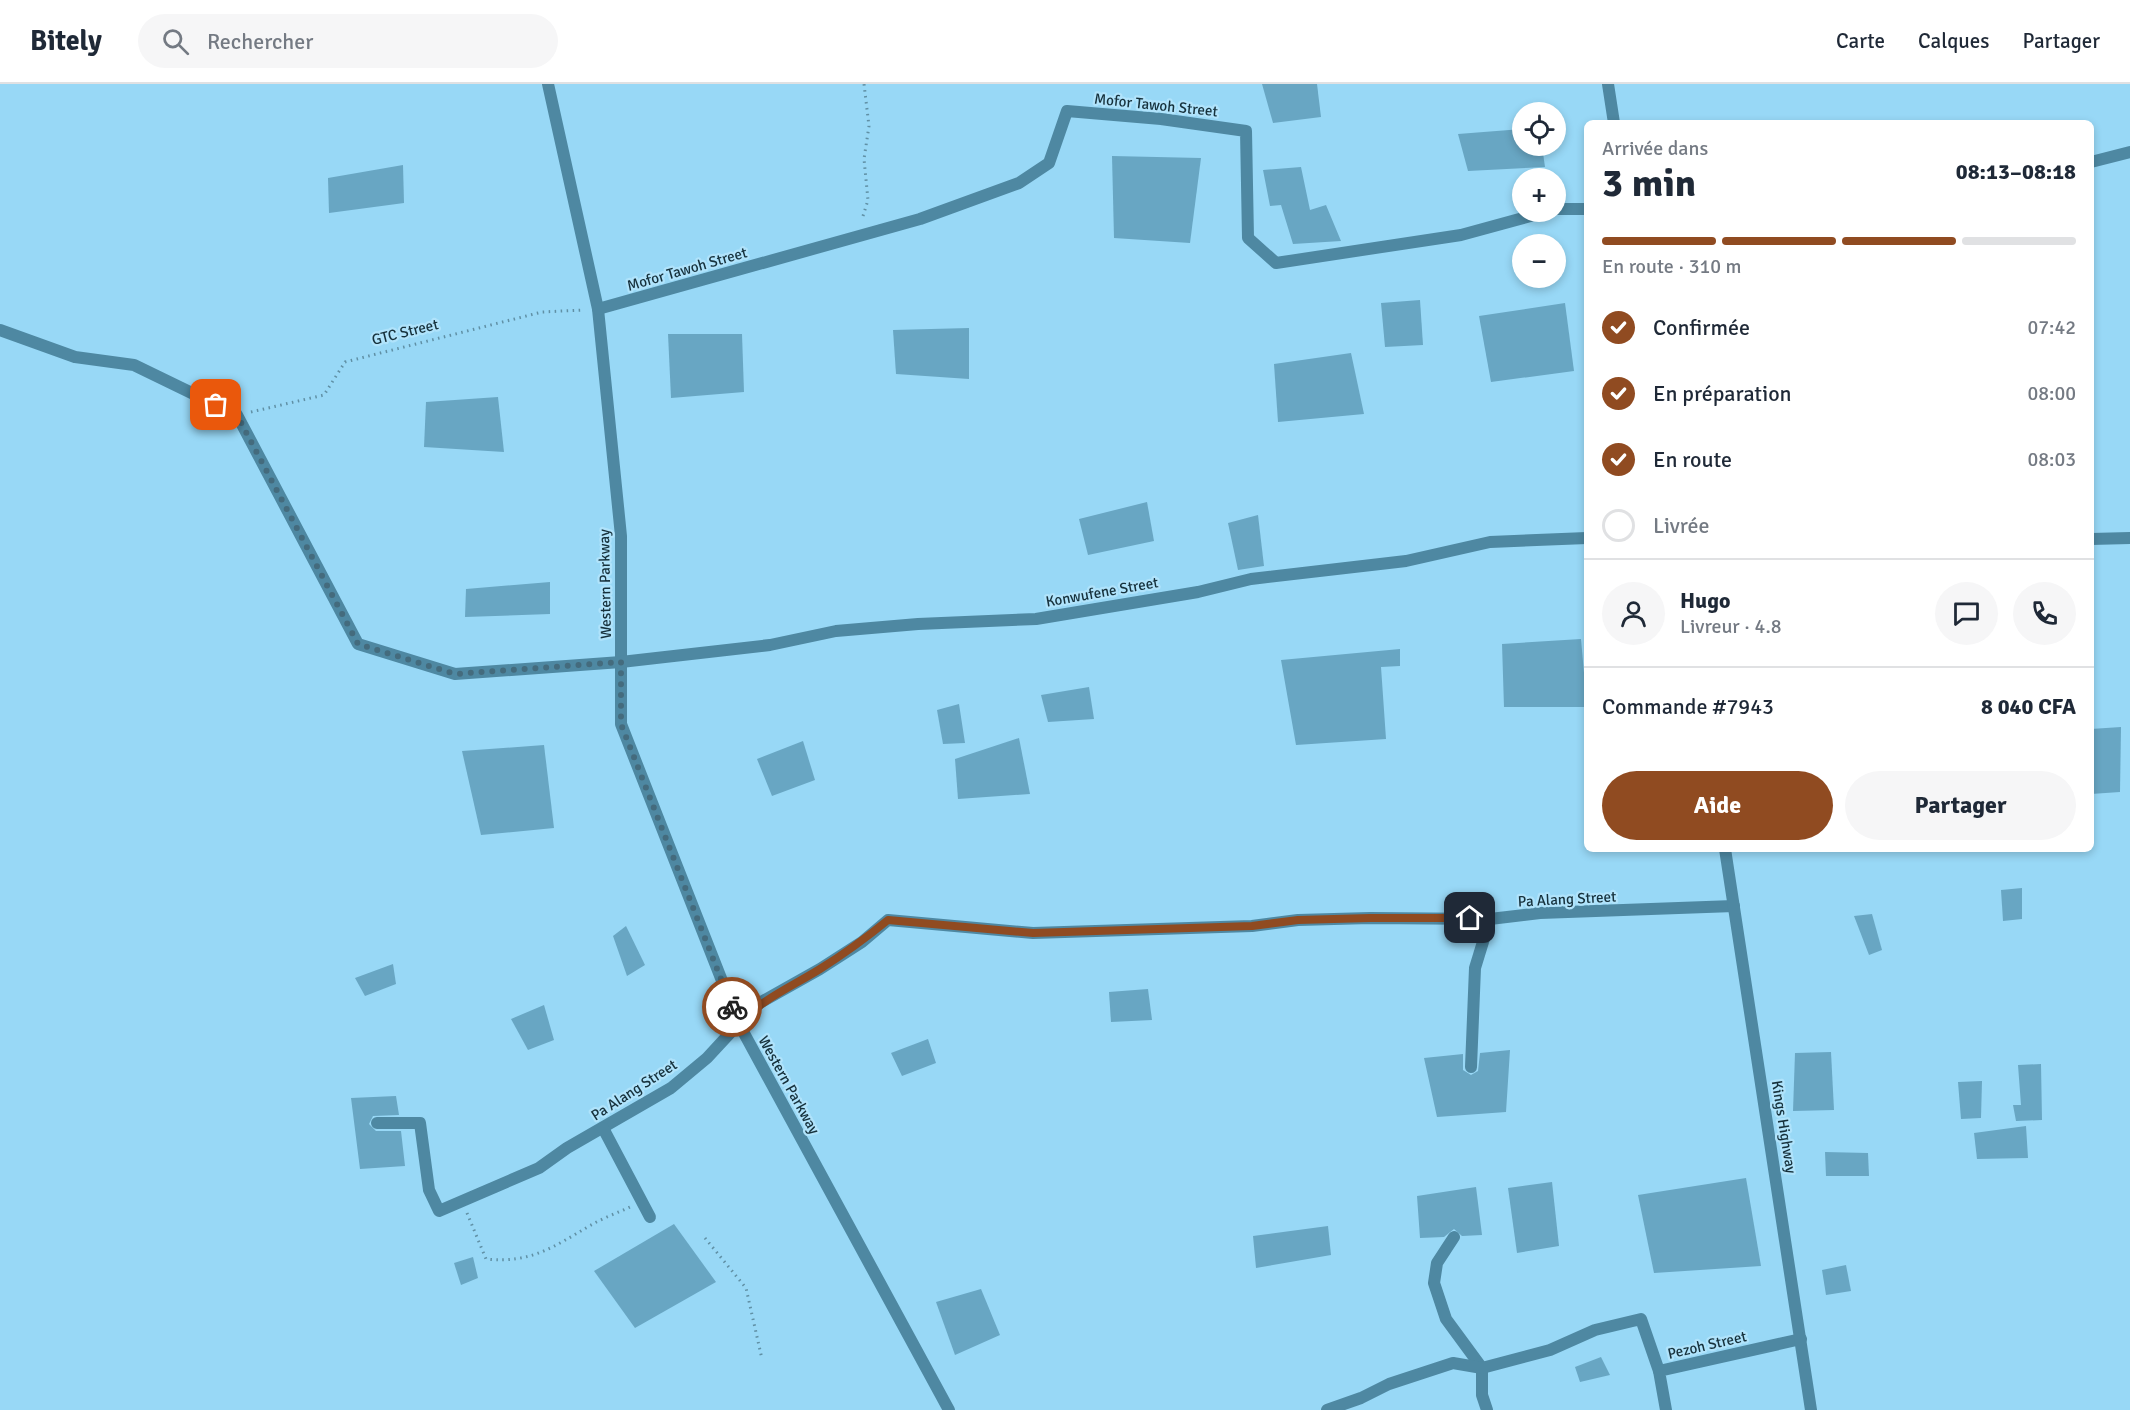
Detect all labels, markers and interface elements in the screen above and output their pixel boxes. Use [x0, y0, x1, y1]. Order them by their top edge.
search box [138, 14, 558, 68]
text: Bitely [30, 24, 102, 58]
icon: search [159, 25, 192, 58]
text: Rechercher [207, 28, 313, 55]
text: Carte [1836, 28, 1885, 54]
text: Calques [1918, 28, 1989, 54]
text: Partager [2022, 28, 2100, 54]
street label: Mofor Tawoh Street [1093, 90, 1219, 120]
map controls [1512, 102, 1566, 288]
button: locate [1512, 102, 1566, 156]
text: Arrivée dans [1602, 136, 1708, 161]
text: 08:13–08:18 [1956, 158, 2076, 185]
text: 3 min [1602, 159, 1696, 207]
button: + [1512, 168, 1566, 222]
button: − [1512, 234, 1566, 288]
street label: Mofor Tawoh Street [625, 243, 749, 295]
text: En route · 310 m [1602, 254, 1741, 279]
icon: check [1602, 311, 1635, 344]
text: Confirmée [1653, 314, 1750, 341]
street label: GTC Street [370, 315, 440, 349]
text: 07:42 [2027, 315, 2076, 340]
icon: check [1602, 377, 1635, 410]
pin [190, 379, 241, 430]
text: En préparation [1653, 380, 1792, 407]
text: 08:00 [2027, 381, 2076, 406]
icon: bag [199, 388, 232, 421]
icon: check [1602, 443, 1635, 476]
text: En route [1653, 446, 1732, 473]
text: 08:03 [2027, 447, 2076, 472]
text: Livrée [1653, 512, 1710, 539]
street label: Western Parkway [595, 529, 615, 639]
street label: Konwufene Street [1044, 573, 1160, 611]
button: person [1602, 582, 1665, 645]
button: chat [1935, 582, 1998, 645]
button: phone [2013, 582, 2076, 645]
text: Hugo [1680, 587, 1730, 614]
text: Livreur · 4.8 [1680, 614, 1781, 639]
text: Commande #7943 [1602, 693, 1774, 720]
text: 8 040 CFA [1981, 693, 2076, 720]
button: Aide [1602, 771, 1833, 840]
button: Partager [1845, 771, 2076, 840]
street label: Pa Alang Street [1517, 887, 1617, 911]
pin [1444, 892, 1495, 943]
icon: home [1453, 901, 1486, 934]
courier [702, 977, 762, 1037]
icon: bike [716, 991, 749, 1024]
street label: Western Parkway [755, 1033, 823, 1137]
street label: Pa Alang Street [588, 1056, 680, 1124]
street label: Kings Highway [1768, 1079, 1800, 1175]
street label: Pezoh Street [1666, 1327, 1748, 1363]

